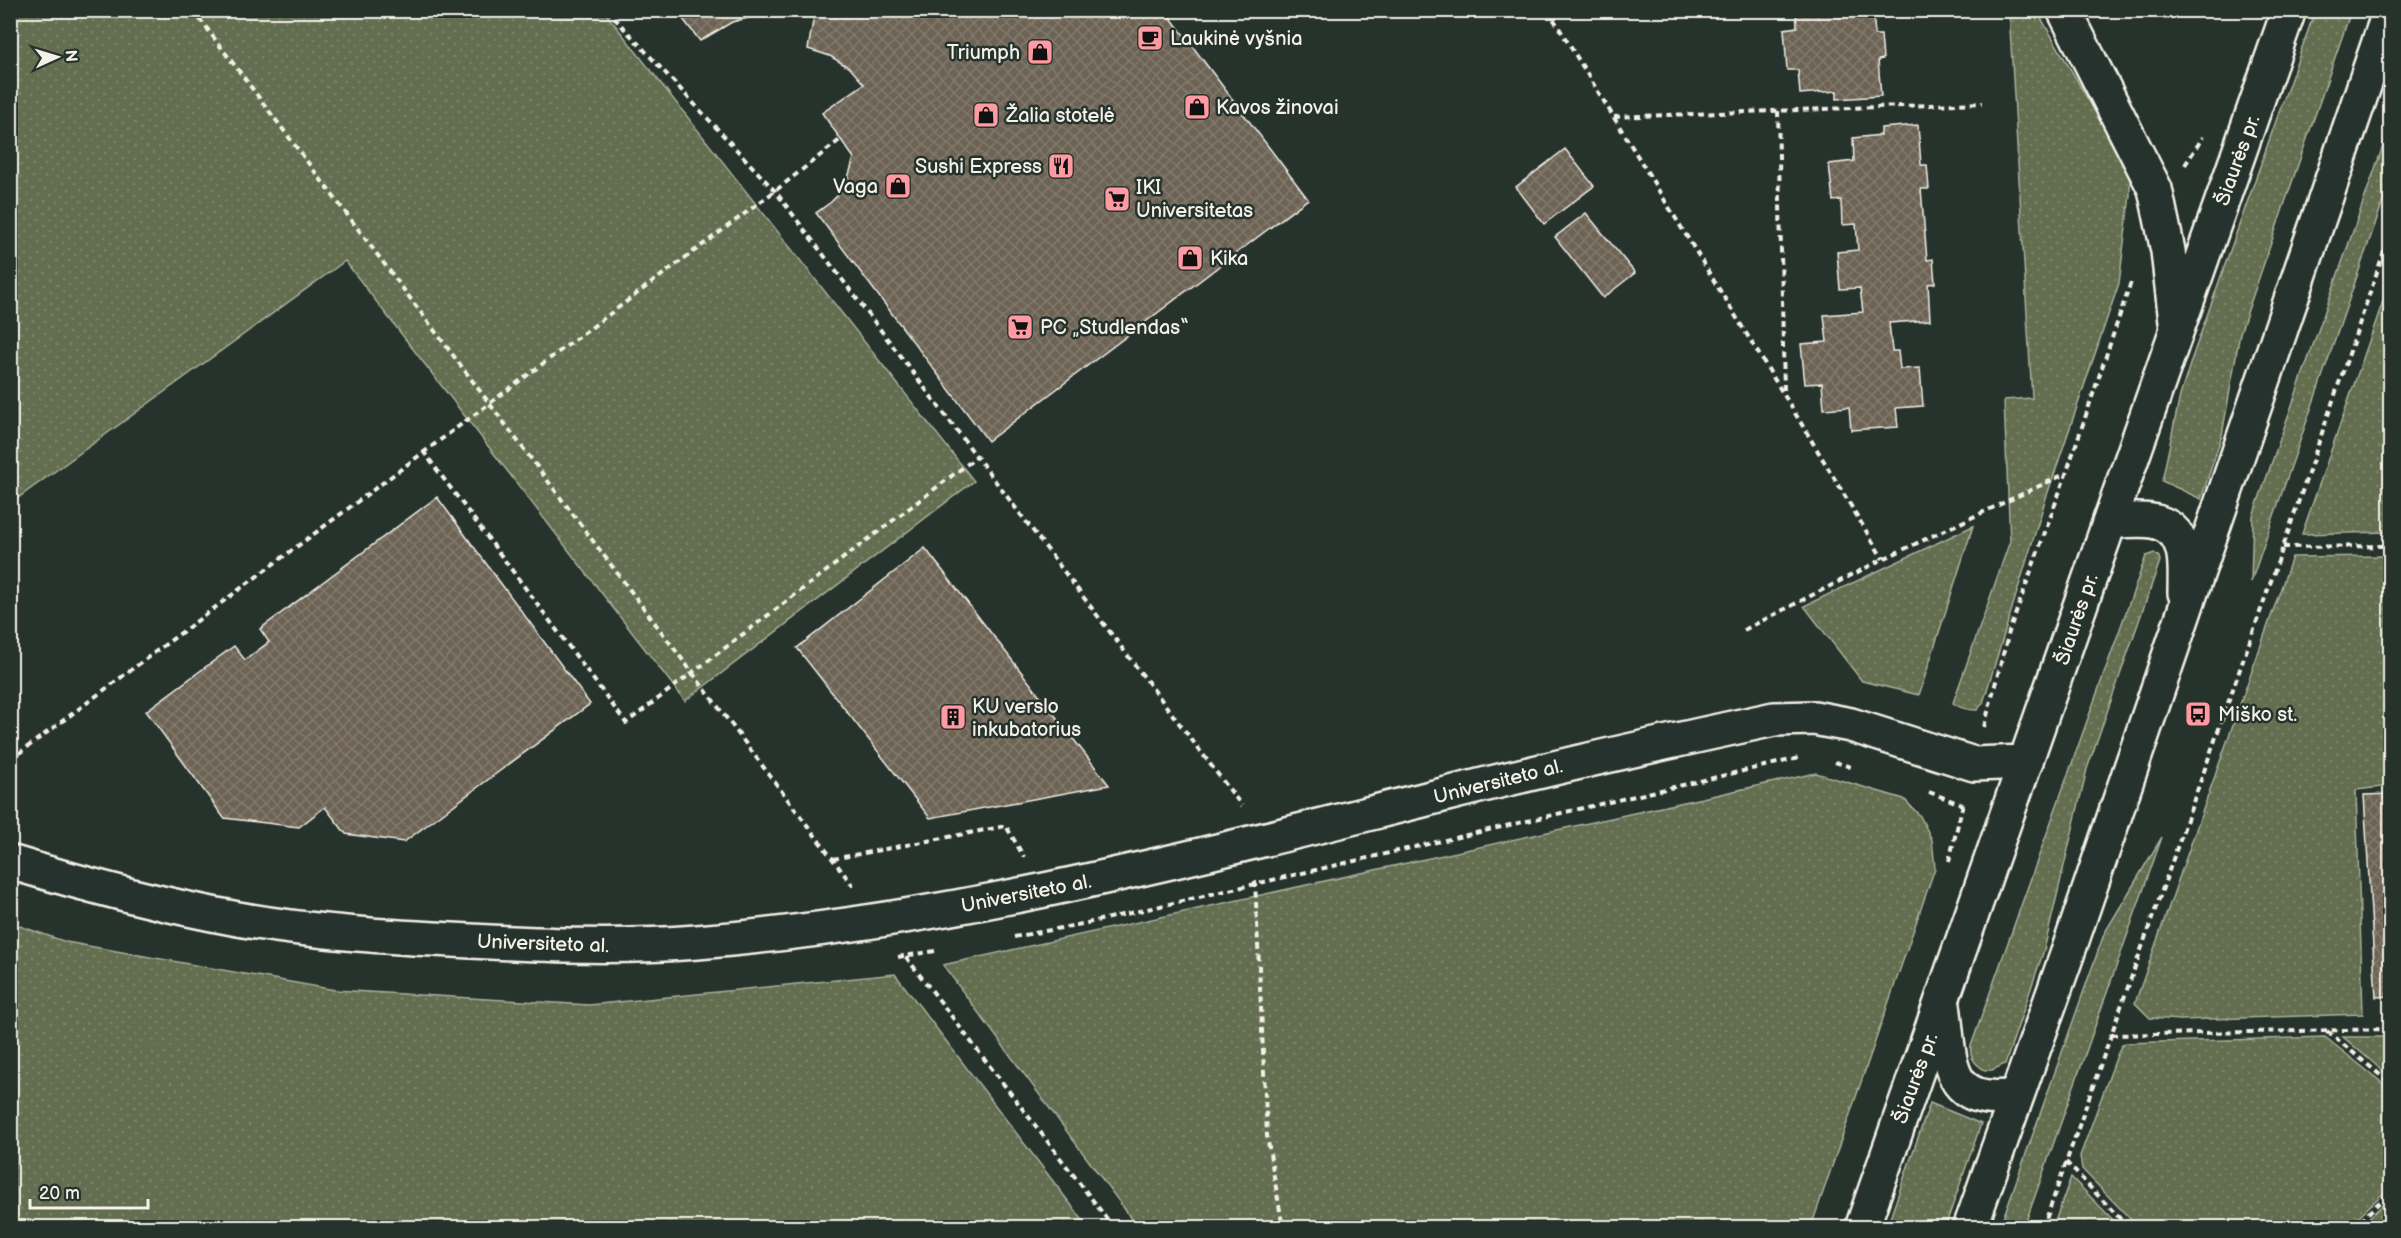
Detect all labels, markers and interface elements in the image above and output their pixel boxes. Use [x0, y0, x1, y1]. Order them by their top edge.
cafe icon: Laukinė vyšnia [1135, 23, 1165, 53]
north arrow [27, 27, 87, 87]
place label: Laukinė vyšnia [1170, 27, 1303, 51]
shop icon: Triumph [1025, 37, 1055, 67]
place label: Triumph [947, 41, 1020, 65]
text: N [61, 49, 80, 63]
shop icon: Kavos žinovai [1182, 92, 1212, 122]
place label: Kavos žinovai [1216, 96, 1339, 120]
shop icon: Žalia stotelė [971, 100, 1001, 130]
place label: Žalia stotelė [1005, 103, 1115, 128]
street label: Šiaurės pr. [2209, 111, 2265, 209]
restaurant icon: Sushi Express [1046, 151, 1076, 181]
place label: Sushi Express [915, 155, 1042, 179]
shop icon: Vaga [883, 171, 913, 201]
place label: Vaga [833, 175, 878, 199]
place label: IKI Universitetas [1136, 176, 1253, 223]
supermarket icon: IKI Universitetas [1102, 184, 1132, 214]
shop icon: Kika [1175, 243, 1205, 273]
place label: Kika [1210, 247, 1248, 271]
supermarket icon: PC „Studlendas“ [1005, 312, 1035, 342]
place label: PC „Studlendas“ [1040, 316, 1189, 340]
street label: Šiaurės pr. [2049, 570, 2104, 668]
place label: KU verslo inkubatorius [972, 695, 1081, 742]
bus stop icon: Miško st. [2183, 699, 2213, 729]
building icon: KU verslo inkubatorius [938, 702, 968, 732]
place label: Miško st. [2218, 703, 2297, 727]
street label: Universiteto al. [1431, 754, 1565, 810]
street label: Universiteto al. [959, 870, 1094, 918]
street label: Universiteto al. [476, 930, 610, 958]
street label: Šiaurės pr. [1887, 1029, 1943, 1127]
scale bar [30, 1172, 148, 1210]
text: 20 m [39, 1183, 80, 1204]

